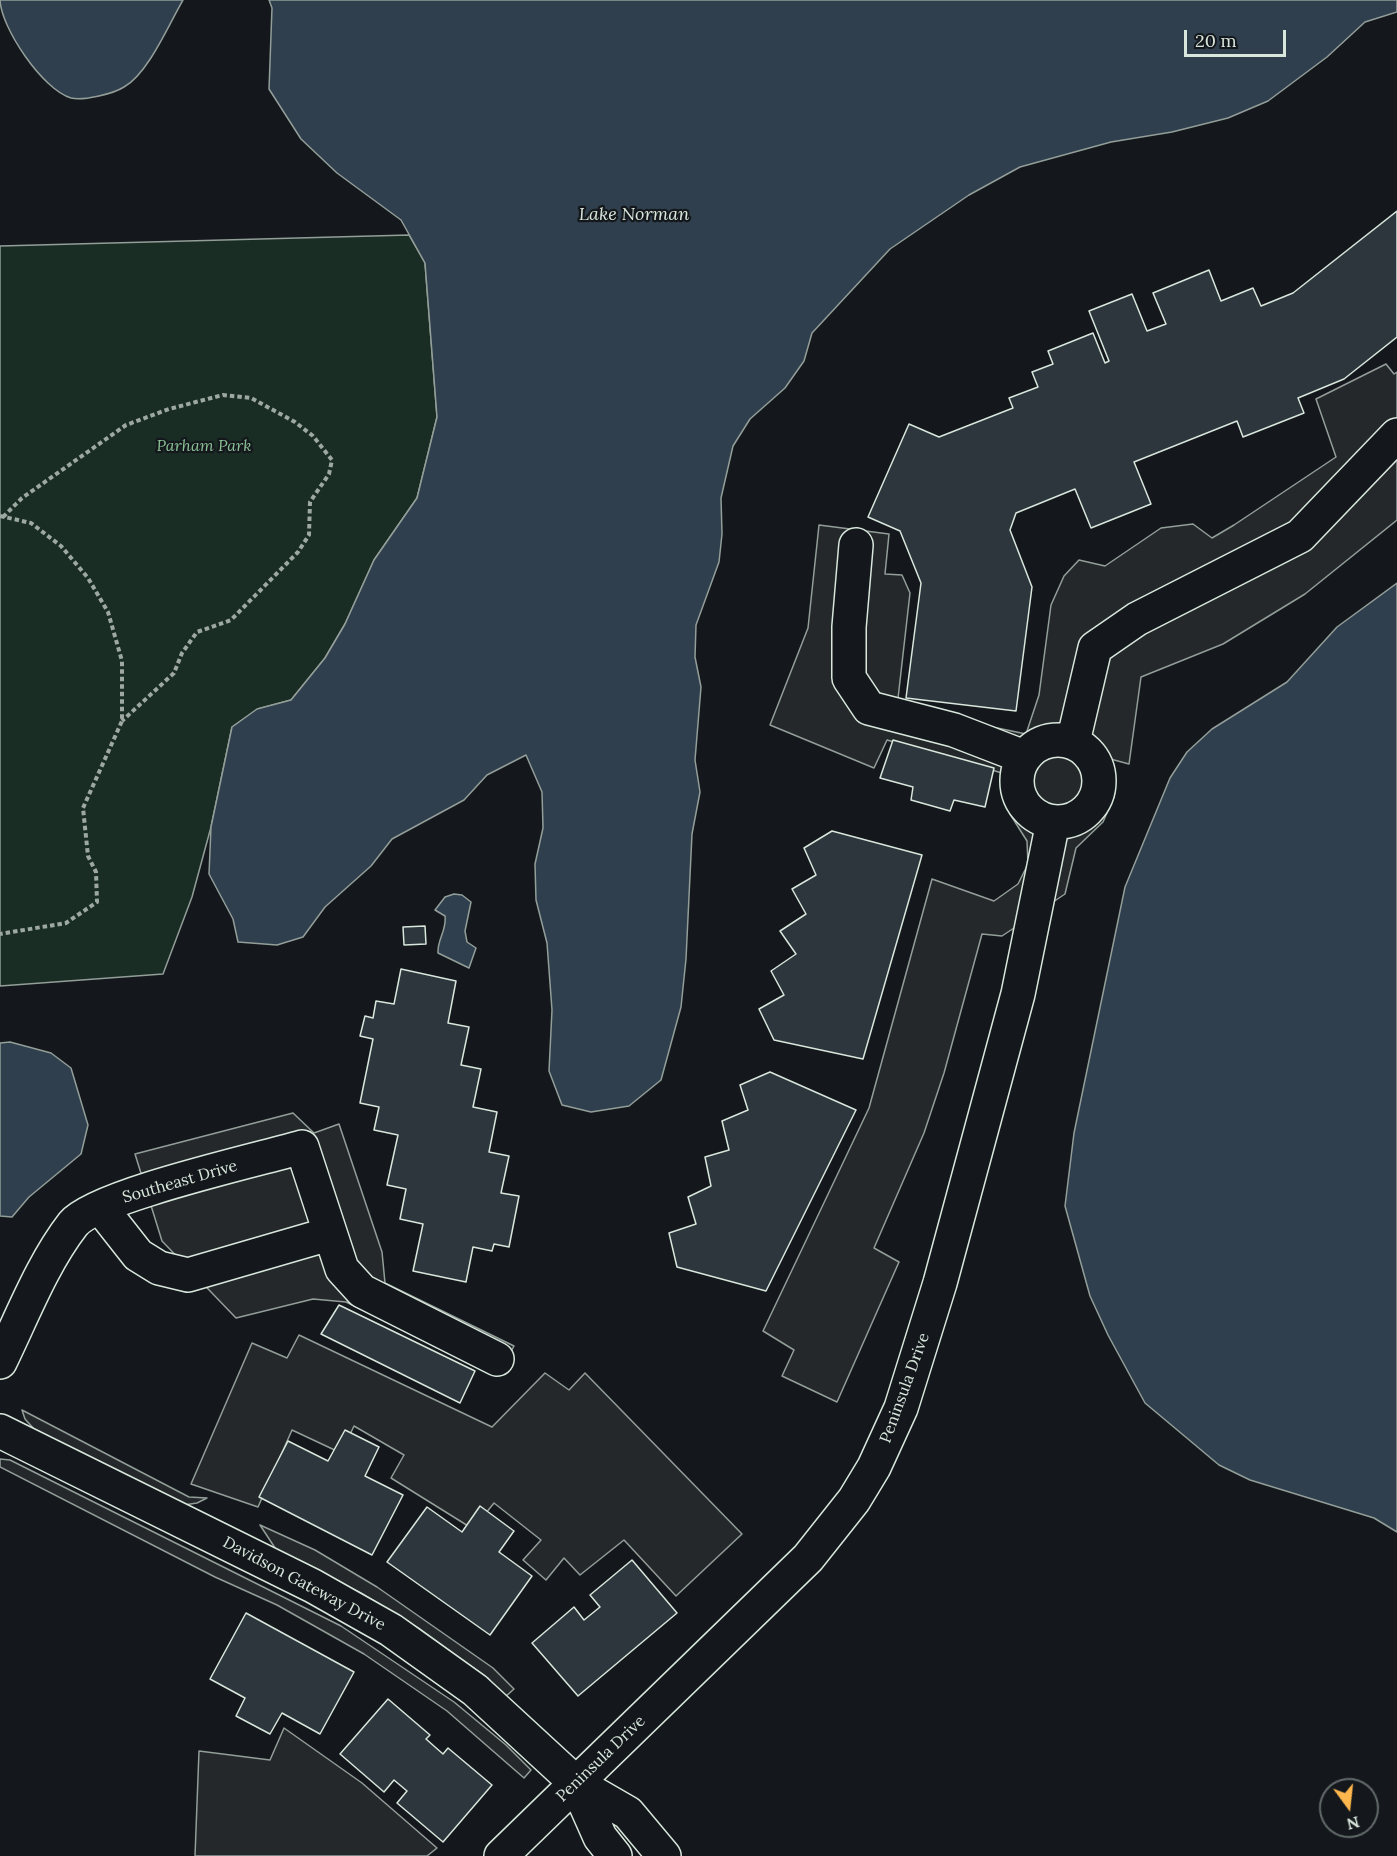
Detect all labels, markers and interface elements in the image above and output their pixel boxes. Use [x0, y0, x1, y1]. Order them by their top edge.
scale bar [1187, 18, 1289, 56]
text: 20 m [1195, 29, 1237, 52]
water label: Lake Norman [579, 204, 689, 226]
park label: Parham Park [157, 436, 251, 456]
street label: Southeast Drive [120, 1156, 240, 1208]
street label: Peninsula Drive [876, 1330, 934, 1446]
street label: Davidson Gateway Drive [219, 1533, 389, 1635]
street label: Peninsula Drive [553, 1712, 649, 1806]
north arrow [1319, 1778, 1379, 1838]
text: N [1345, 1812, 1362, 1835]

